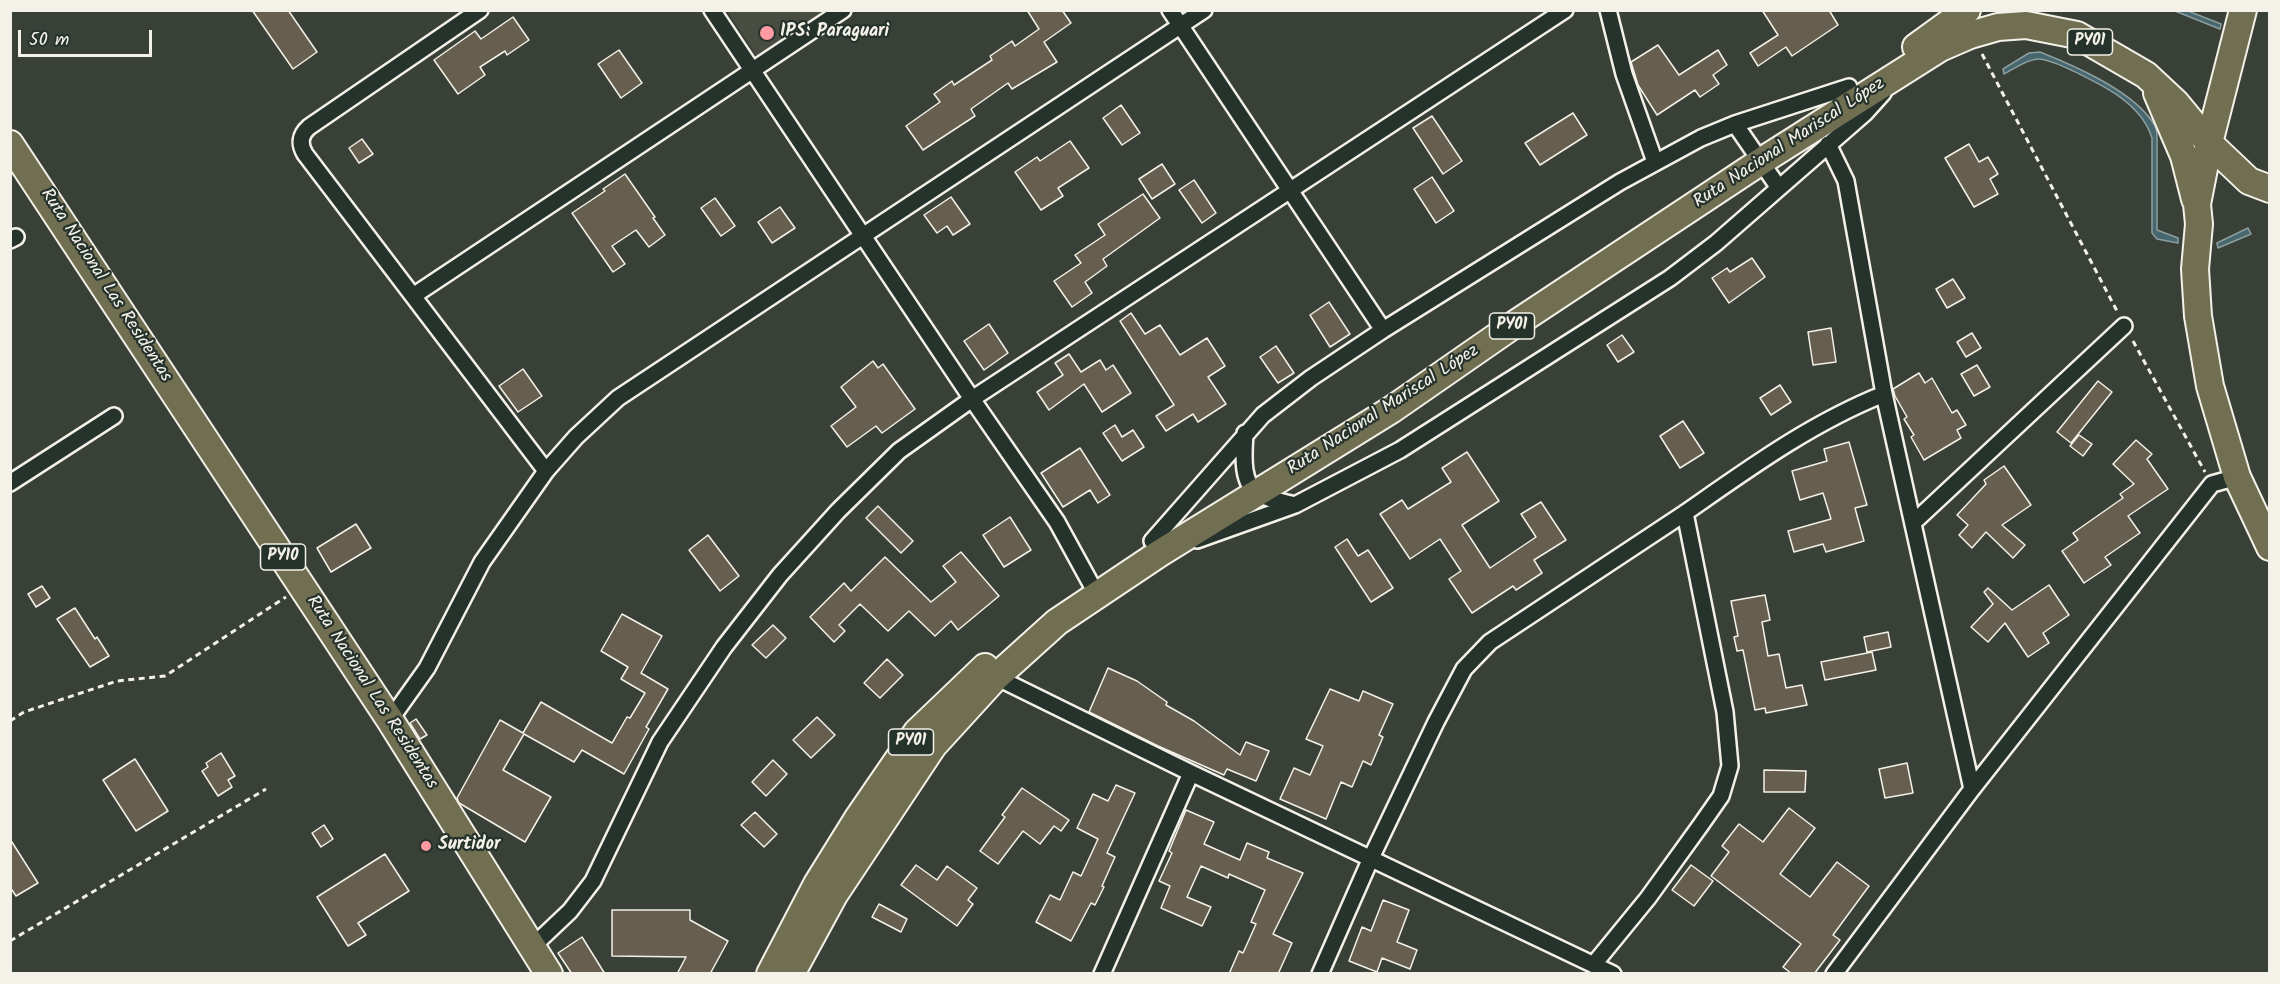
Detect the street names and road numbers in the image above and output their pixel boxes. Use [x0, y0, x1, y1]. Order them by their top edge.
road number: PY01 [2068, 29, 2112, 55]
street label: Ruta Nacional Mariscal López [1690, 74, 1890, 214]
street label: Ruta Nacional Las Residentas [34, 185, 176, 387]
road number: PY01 [1490, 313, 1534, 339]
street label: Ruta Nacional Mariscal López [1284, 341, 1484, 481]
road number: PY10 [260, 544, 306, 570]
street label: Ruta Nacional Las Residentas [300, 592, 442, 794]
road number: PY01 [888, 729, 934, 755]

